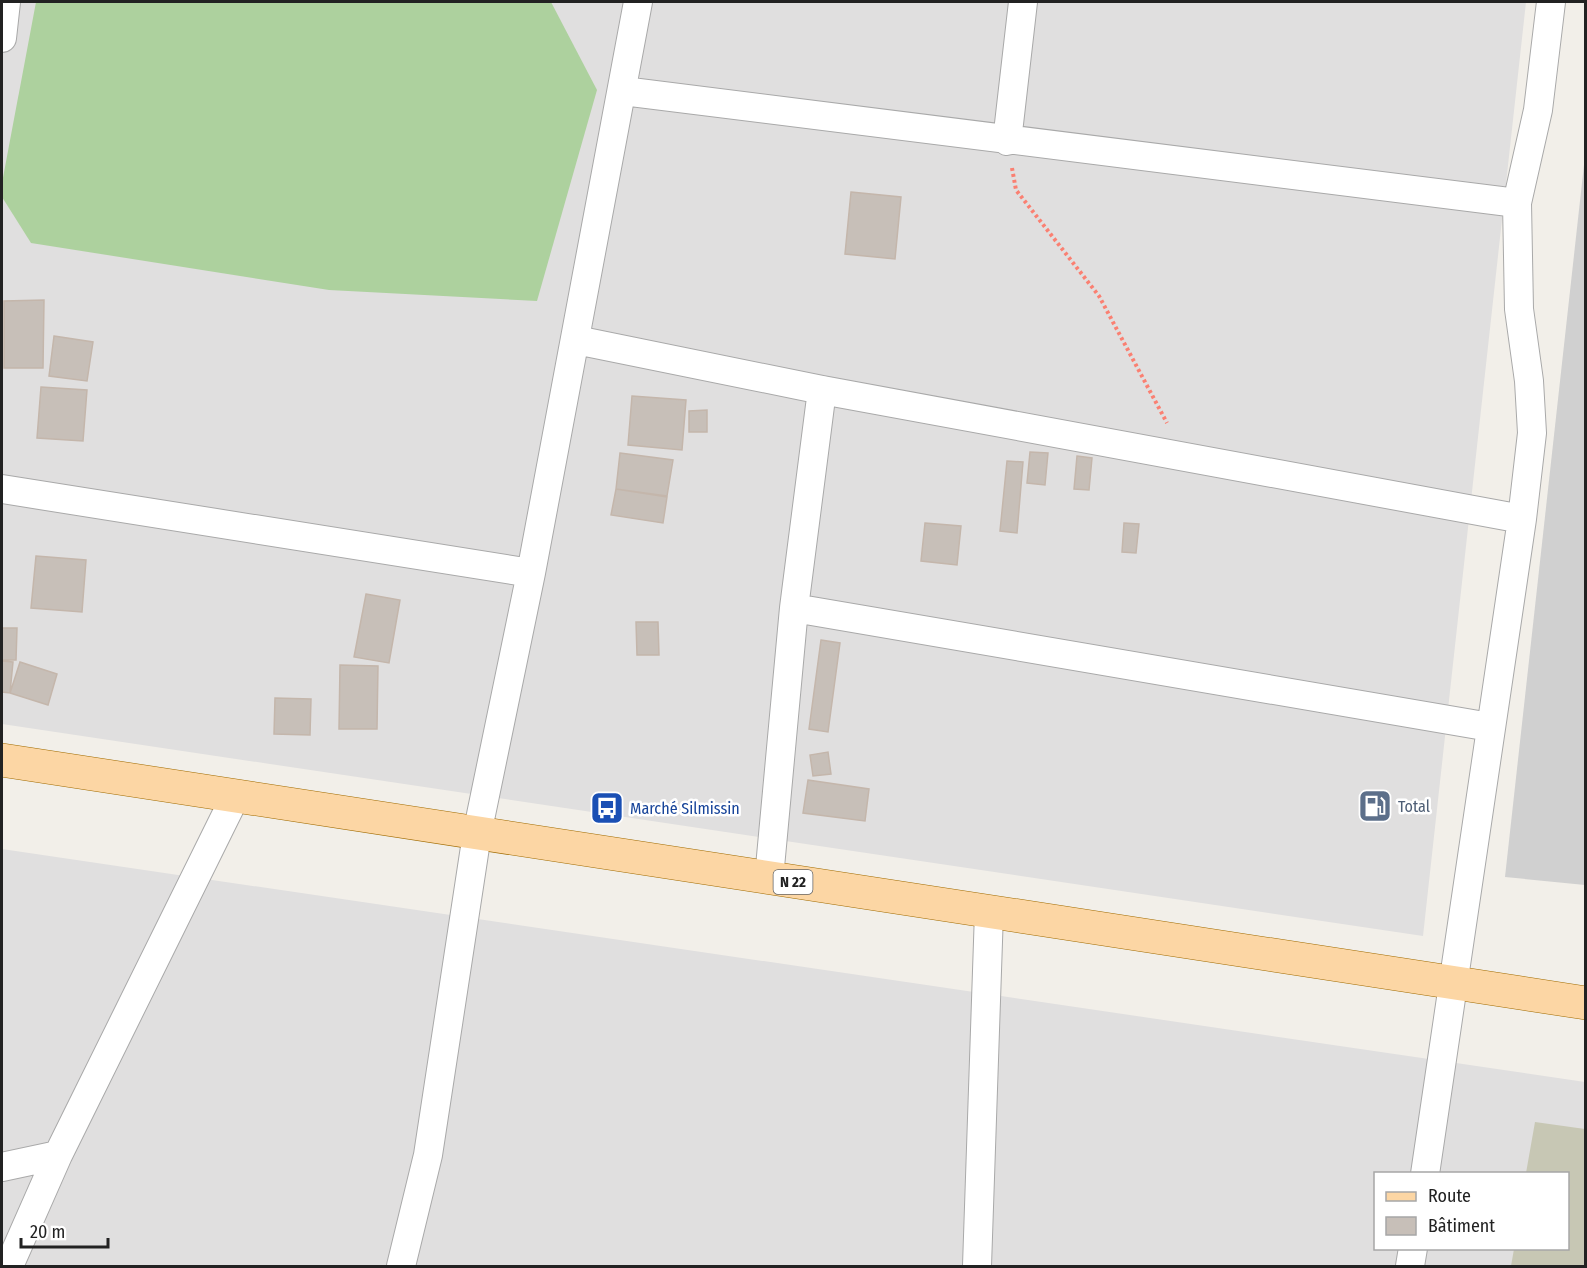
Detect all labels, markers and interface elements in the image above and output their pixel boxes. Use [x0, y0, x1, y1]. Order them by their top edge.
fuel station icon: Total [1357, 788, 1393, 824]
bus stop icon: Marché Silmissin [589, 790, 625, 826]
place label: Total [1398, 797, 1430, 816]
place label: Marché Silmissin [630, 799, 740, 818]
road number: N 22 [774, 870, 812, 894]
legend [1374, 1172, 1569, 1250]
text: Route [1428, 1185, 1471, 1207]
scale bar [21, 1211, 108, 1249]
text: Bâtiment [1428, 1215, 1495, 1237]
text: 20 m [30, 1221, 65, 1243]

